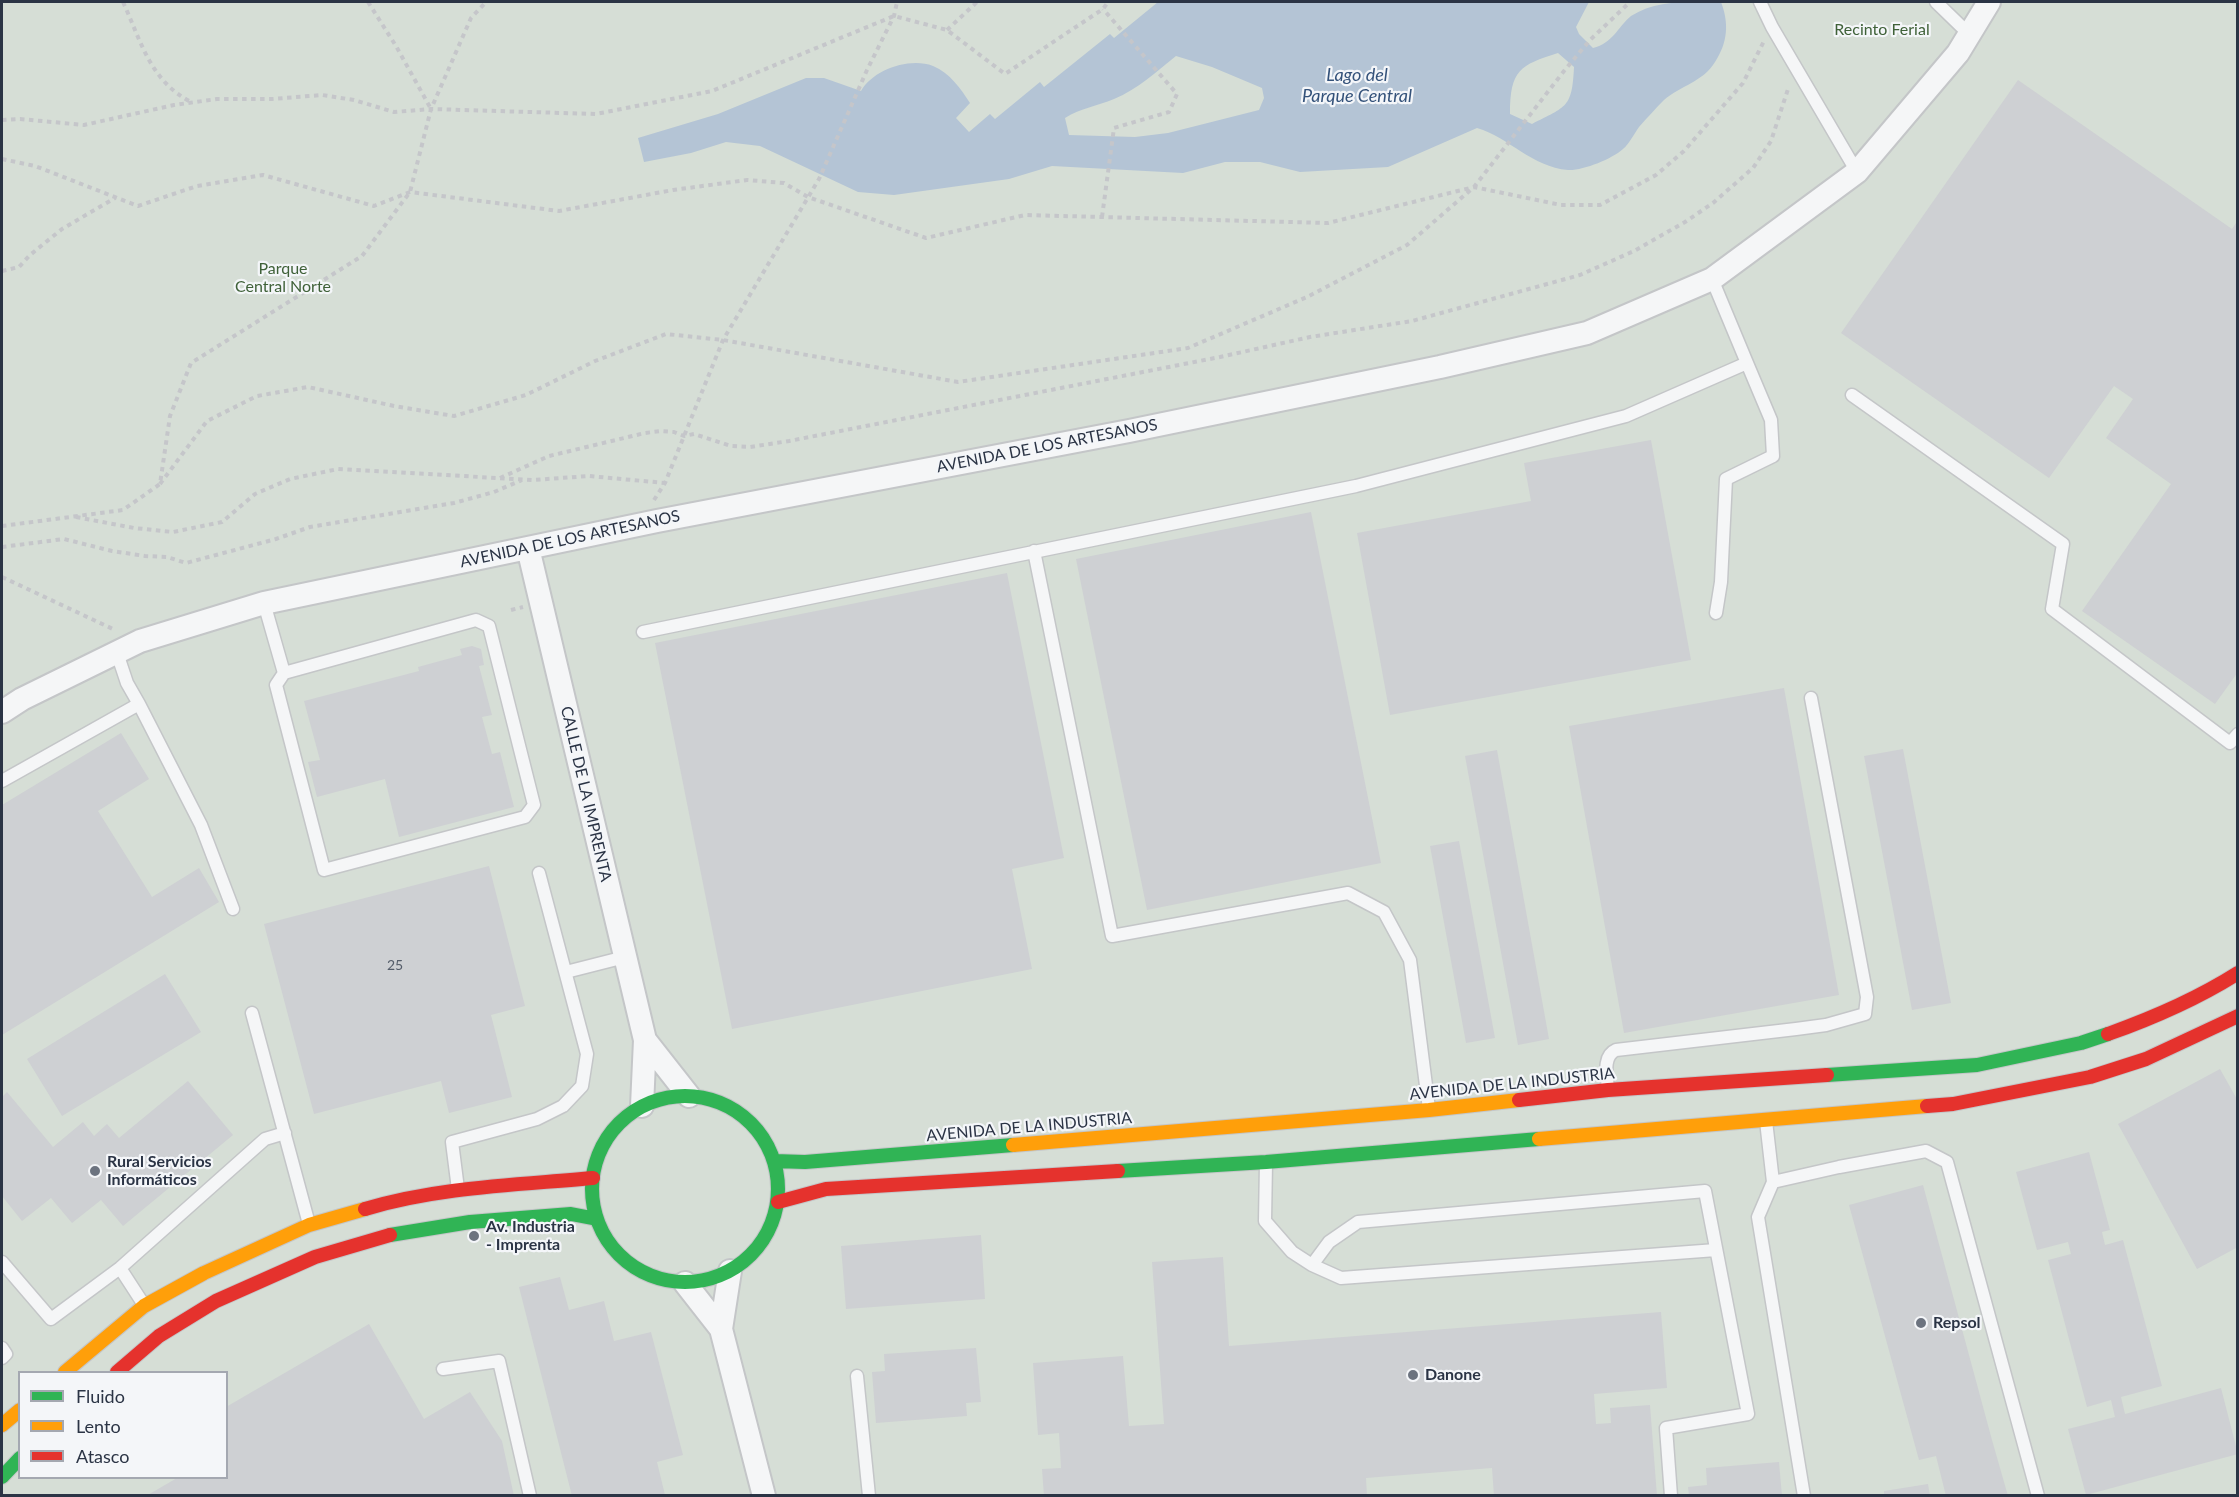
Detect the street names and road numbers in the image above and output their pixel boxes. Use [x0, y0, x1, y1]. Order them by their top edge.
street label: AVENIDA DE LOS ARTESANOS [935, 415, 1159, 477]
street label: AVENIDA DE LOS ARTESANOS [458, 506, 682, 572]
street label: CALLE DE LA IMPRENTA [556, 704, 616, 884]
street label: AVENIDA DE LA INDUSTRIA [1408, 1064, 1616, 1104]
street label: AVENIDA DE LA INDUSTRIA [925, 1108, 1133, 1146]

